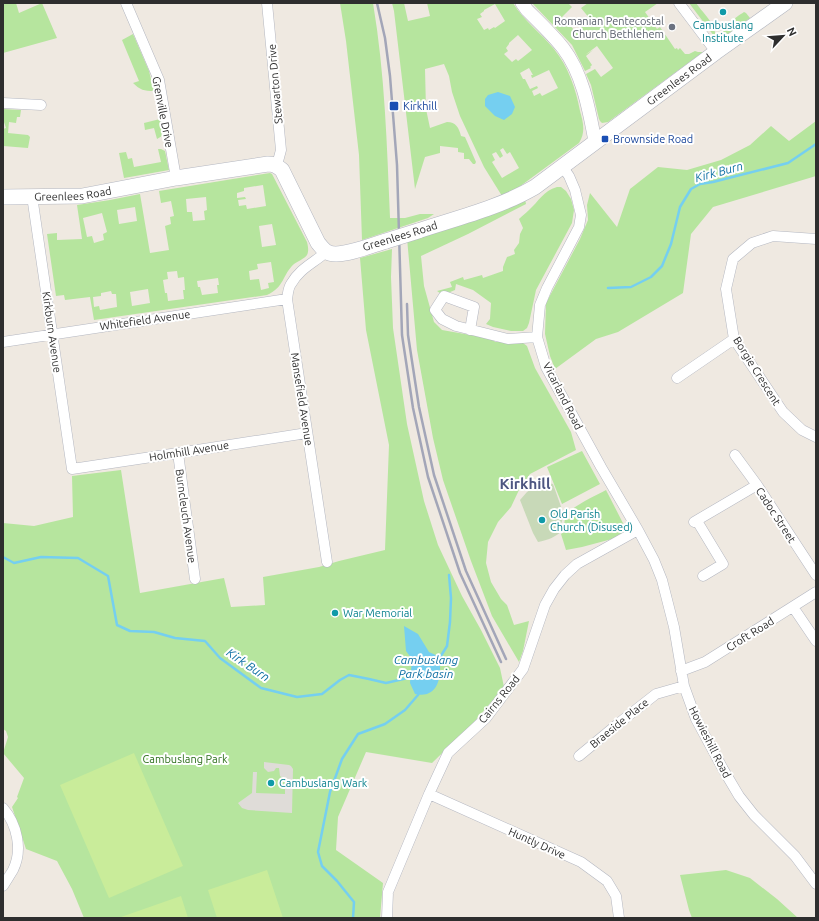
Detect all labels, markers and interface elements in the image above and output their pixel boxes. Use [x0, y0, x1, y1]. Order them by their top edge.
marker: Cambuslang Institute [718, 7, 728, 17]
place label: Romanian Pentecostal Church Bethlehem [554, 15, 664, 40]
north arrow [763, 16, 803, 56]
place label: Cambuslang Institute [693, 19, 753, 44]
marker: Romanian Pentecostal Church Bethlehem [667, 22, 677, 32]
text: N [785, 25, 799, 38]
street label: Stewarton Drive [266, 44, 284, 124]
street label: Greenlees Road [644, 52, 714, 108]
street label: Grenville Drive [150, 75, 176, 149]
marker: Kirkhill [388, 100, 400, 112]
place label: Kirkhill [403, 100, 437, 112]
place label: Brownside Road [613, 133, 693, 145]
marker: Brownside Road [600, 134, 610, 144]
water label: Kirk Burn [693, 159, 744, 184]
street label: Greenlees Road [34, 184, 112, 203]
street label: Greenlees Road [361, 219, 439, 253]
street label: Kirkburn Avenue [40, 291, 64, 373]
street label: Whitefield Avenue [99, 308, 191, 332]
street label: Borgie Crescent [731, 334, 783, 408]
street label: Mansefield Avenue [289, 352, 315, 446]
street label: Vicarland Road [541, 360, 585, 432]
street label: Holmhill Avenue [148, 439, 230, 463]
street label: Burncleuch Avenue [173, 468, 199, 564]
district label: Kirkhill [500, 475, 551, 492]
street label: Cadoc Street [754, 485, 799, 546]
place label: Old Parish Church (Disused) [550, 508, 633, 534]
marker: Old Parish Church (Disused) [537, 515, 547, 525]
place label: War Memorial [343, 607, 412, 619]
marker: War Memorial [330, 608, 340, 618]
street label: Croft Road [724, 615, 776, 653]
water label: Kirk Burn [224, 645, 272, 684]
water label: Cambuslang Park basin [394, 653, 459, 680]
street label: Cairns Road [476, 673, 522, 725]
street label: Braeside Place [587, 696, 651, 750]
street label: Howieshill Road [687, 704, 733, 780]
park label: Cambuslang Park [143, 753, 228, 765]
place label: Cambuslang Wark [279, 777, 368, 789]
marker: Cambuslang Wark [266, 778, 276, 788]
street label: Huntly Drive [507, 825, 567, 861]

